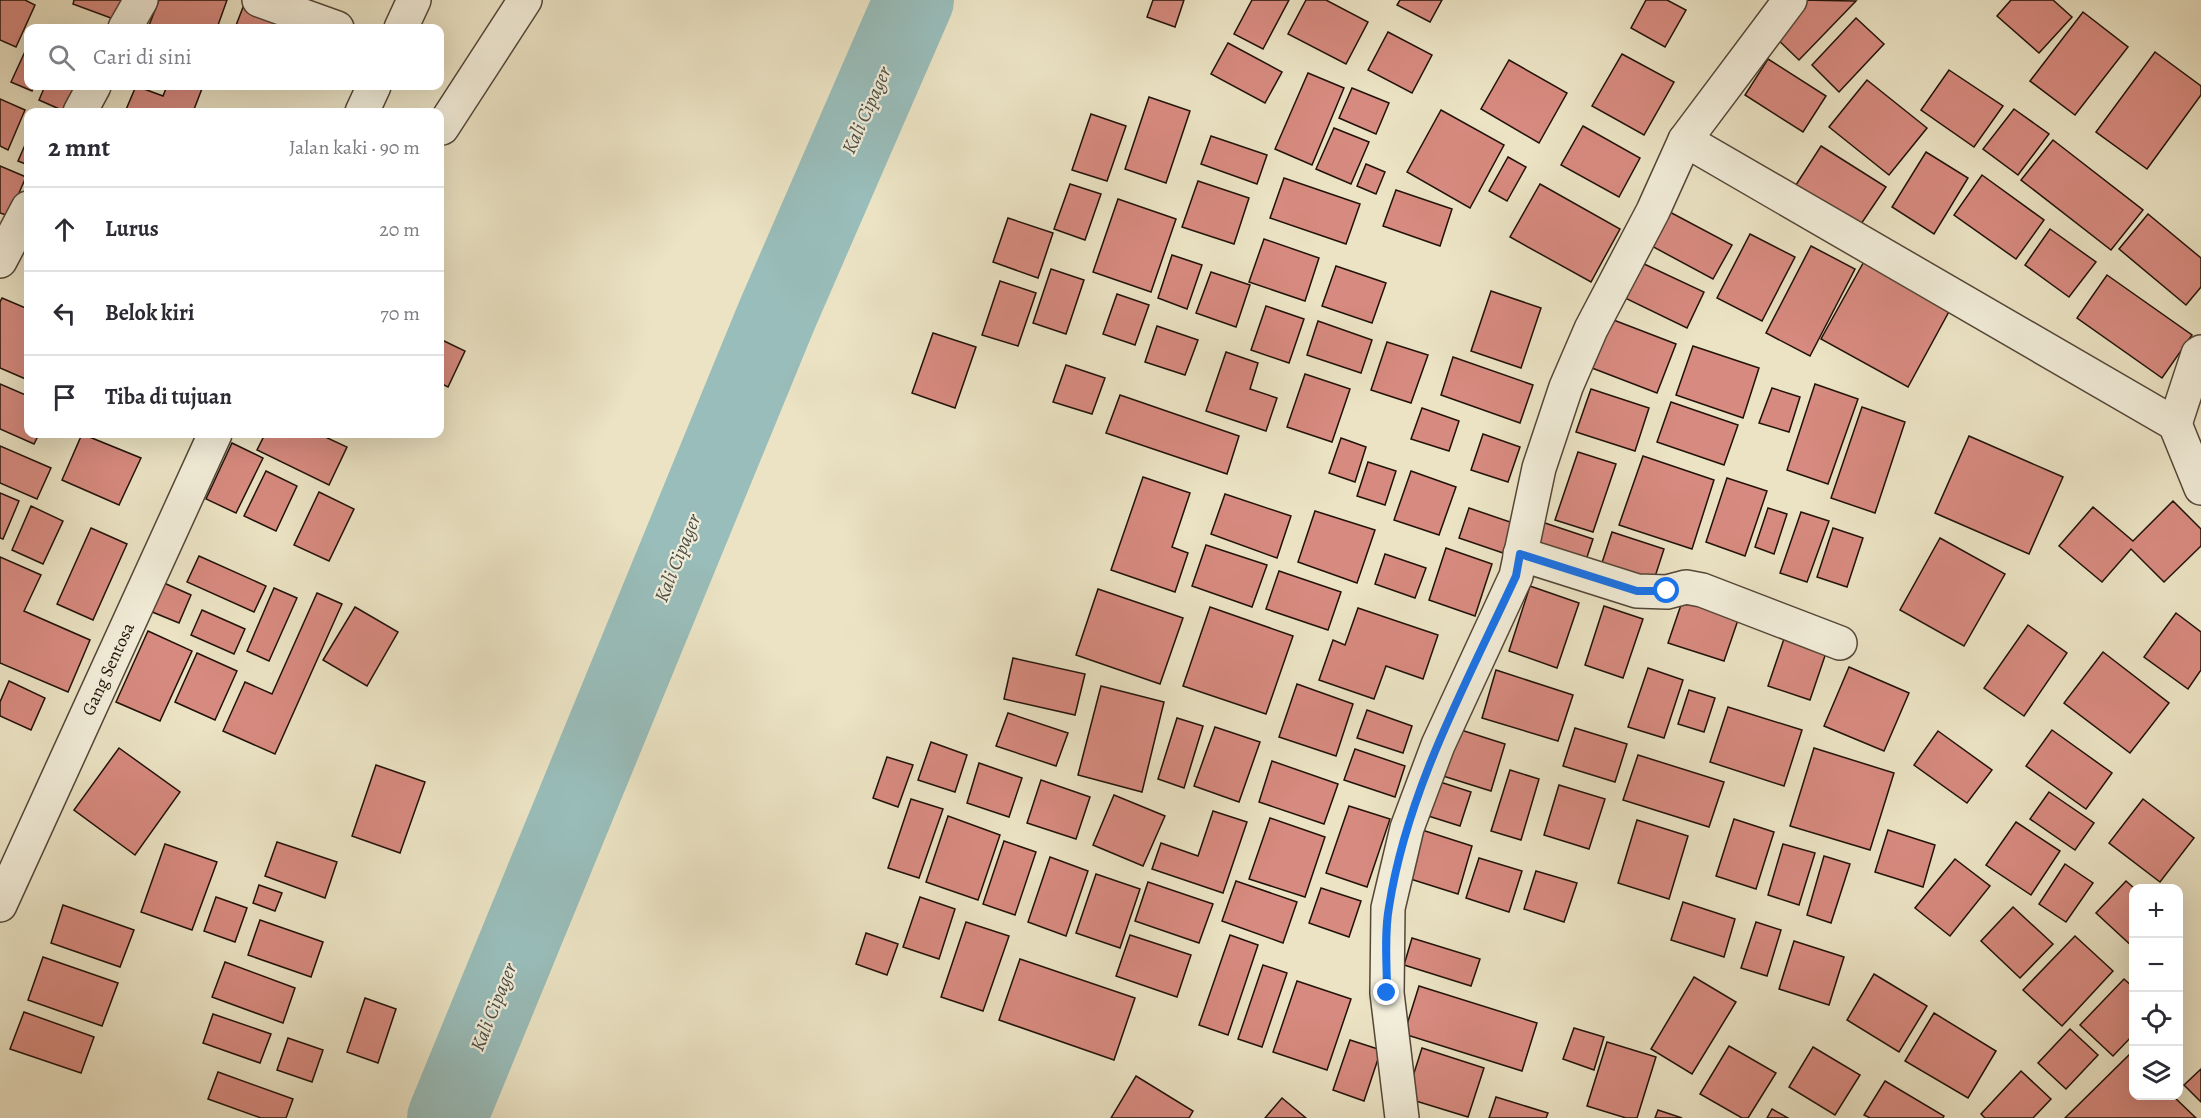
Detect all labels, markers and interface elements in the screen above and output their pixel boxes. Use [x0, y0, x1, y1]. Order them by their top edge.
search box [24, 24, 444, 90]
icon: search [45, 41, 78, 74]
text: Cari di sini [93, 42, 192, 72]
water label: Kali Cipager [835, 61, 898, 158]
text: 2 mnt [48, 130, 110, 165]
text: Jalan kaki · 90 m [289, 134, 420, 161]
icon: ahead [48, 213, 81, 246]
text: Lurus [105, 214, 159, 244]
text: 20 m [379, 216, 420, 243]
icon: left [48, 297, 81, 330]
text: Belok kiri [105, 298, 194, 328]
text: 70 m [380, 300, 420, 327]
icon: arrive [48, 381, 81, 414]
text: Tiba di tujuan [105, 382, 232, 412]
water label: Kali Cipager [648, 509, 708, 606]
route start [1653, 577, 1679, 603]
street label: Gang Sentosa [76, 618, 140, 720]
map controls [2129, 884, 2183, 1100]
button: + [2129, 884, 2183, 938]
button: − [2129, 938, 2183, 992]
water label: Kali Cipager [464, 958, 524, 1055]
route end [1373, 979, 1399, 1005]
button: locate [2129, 992, 2183, 1046]
button: layers [2129, 1046, 2183, 1100]

